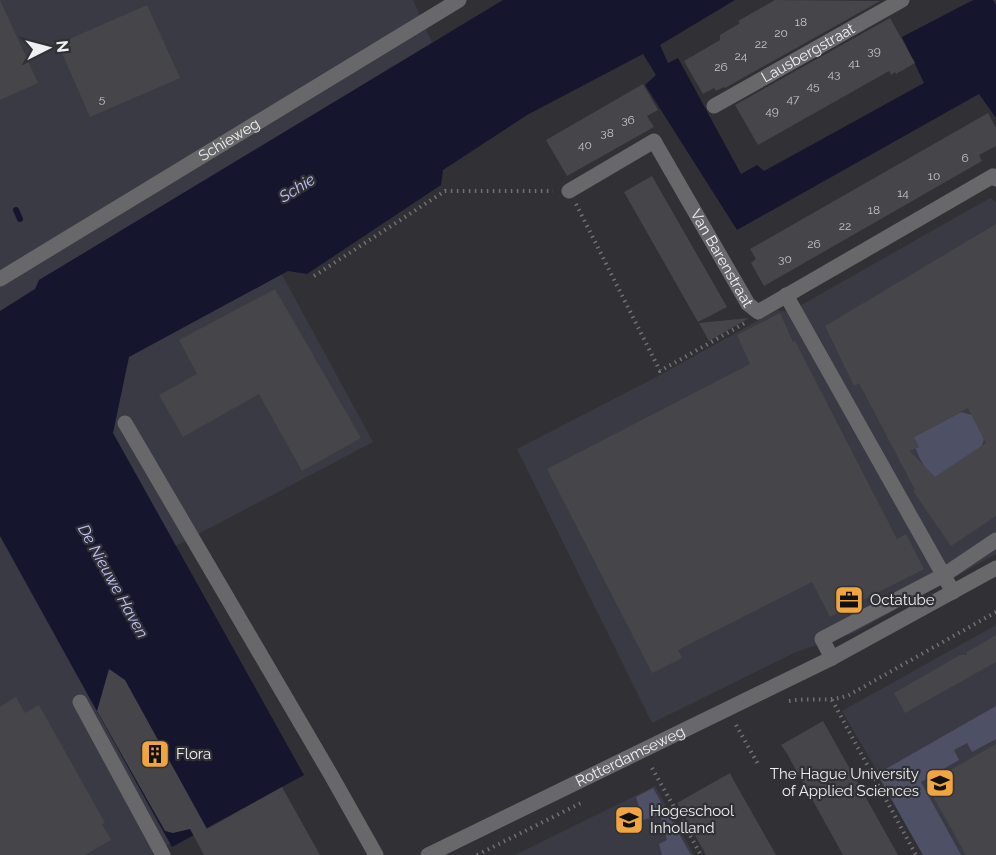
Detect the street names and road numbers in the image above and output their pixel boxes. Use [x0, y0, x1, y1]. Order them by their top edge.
street label: Lausbergstraat [758, 19, 858, 86]
street label: Schieweg [195, 114, 263, 165]
street label: Van Barenstraat [686, 206, 757, 310]
street label: Rotterdamseweg [573, 722, 688, 791]

